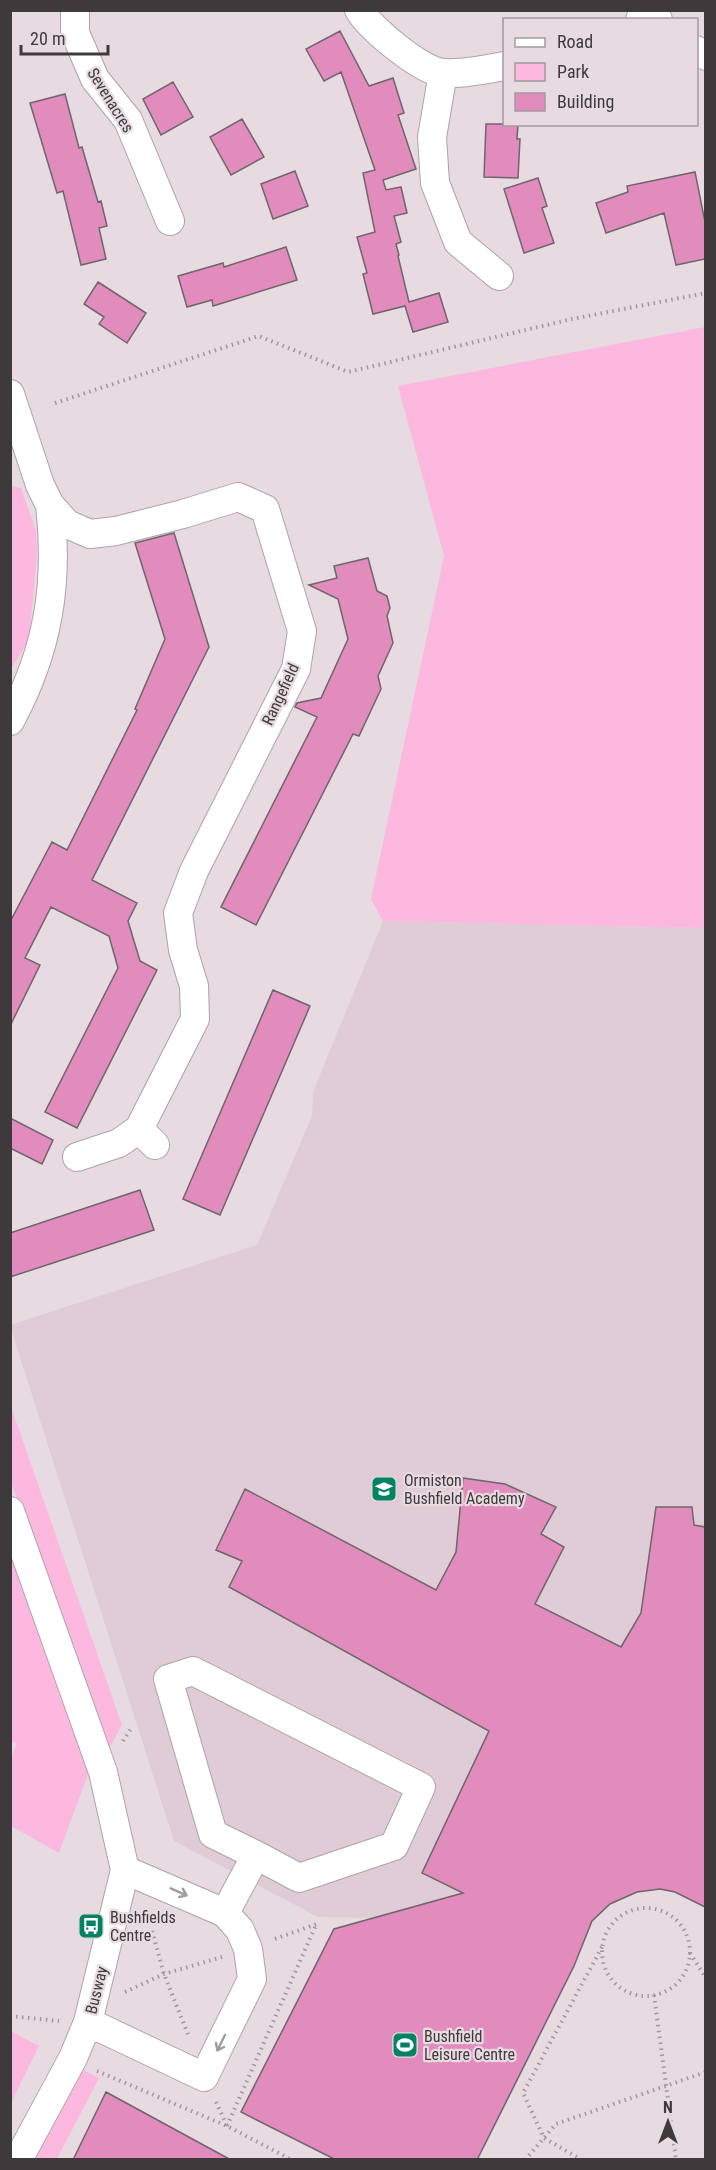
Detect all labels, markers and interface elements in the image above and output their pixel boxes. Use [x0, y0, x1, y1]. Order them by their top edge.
scale bar [21, 18, 108, 56]
legend [503, 18, 698, 126]
text: 20 m [30, 28, 65, 49]
text: Road [557, 31, 593, 52]
text: Park [557, 61, 589, 82]
street label: Sevenacres [83, 65, 138, 136]
text: Building [557, 91, 614, 112]
street label: Rangefield [258, 660, 303, 728]
place label: Ormiston Bushfield Academy [404, 1471, 525, 1508]
school or university icon: Ormiston Bushfield Academy [369, 1474, 399, 1504]
one-way arrow [170, 1887, 188, 1899]
place label: Bushfields Centre [110, 1908, 176, 1945]
bus stop icon: Bushfields Centre [76, 1911, 106, 1941]
street label: Busway [81, 1964, 112, 2016]
place label: Bushfield Leisure Centre [424, 2027, 515, 2064]
sports icon: Bushfield Leisure Centre [390, 2030, 420, 2060]
one-way arrow [215, 2034, 227, 2051]
north arrow [638, 2092, 698, 2152]
text: N [663, 2098, 673, 2117]

